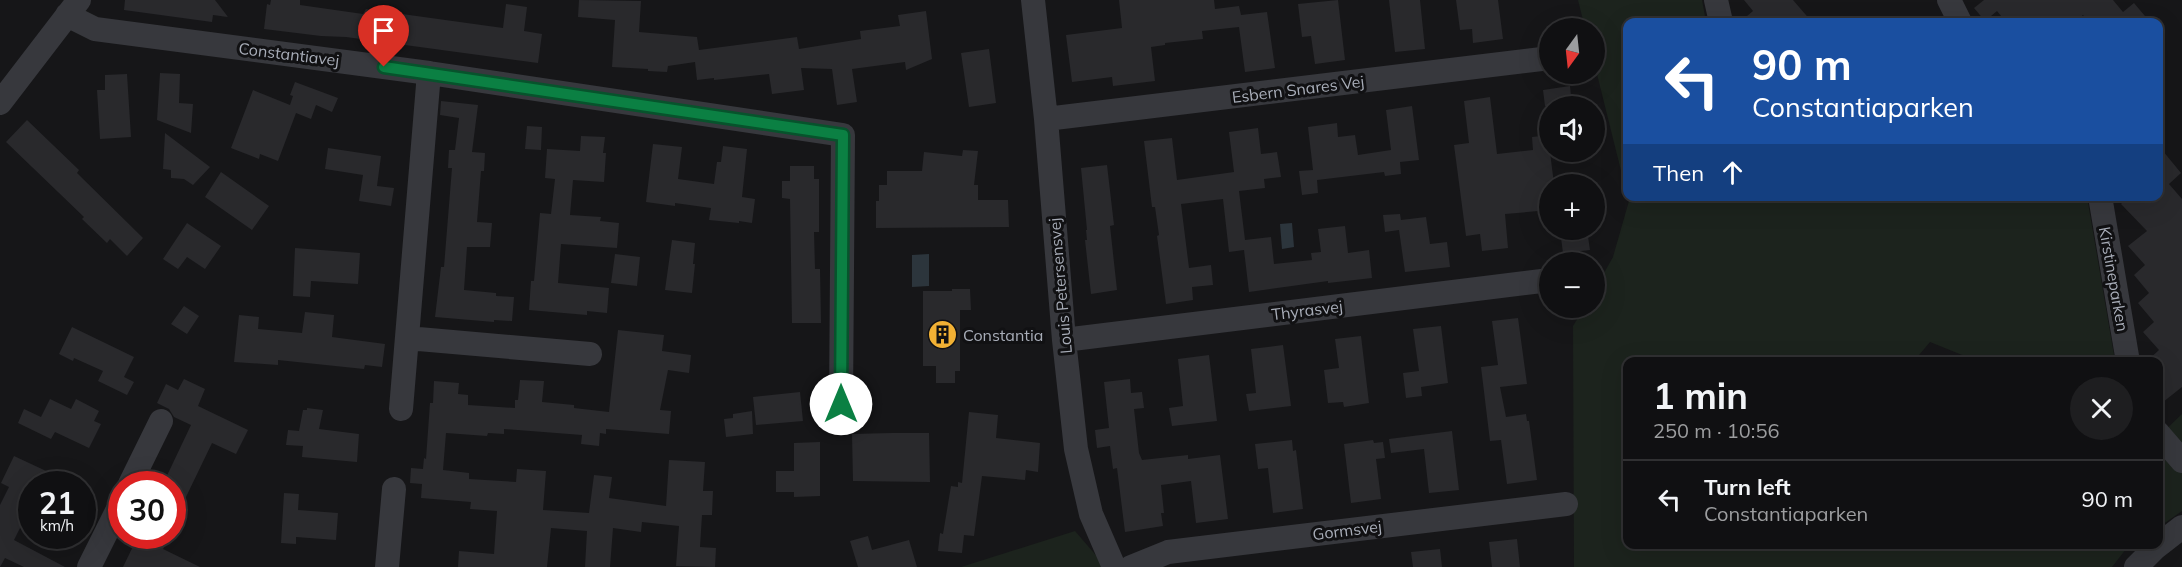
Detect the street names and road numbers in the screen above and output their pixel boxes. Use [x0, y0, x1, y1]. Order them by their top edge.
street label: Constantiavej [238, 38, 340, 70]
street label: Esbern Snares Vej [1231, 71, 1365, 107]
street label: Louis Petersensvej [1044, 217, 1076, 355]
street label: Kirstineparken [2095, 225, 2133, 333]
street label: Thyrasvej [1270, 296, 1344, 324]
street label: Gormsvej [1311, 516, 1383, 544]

